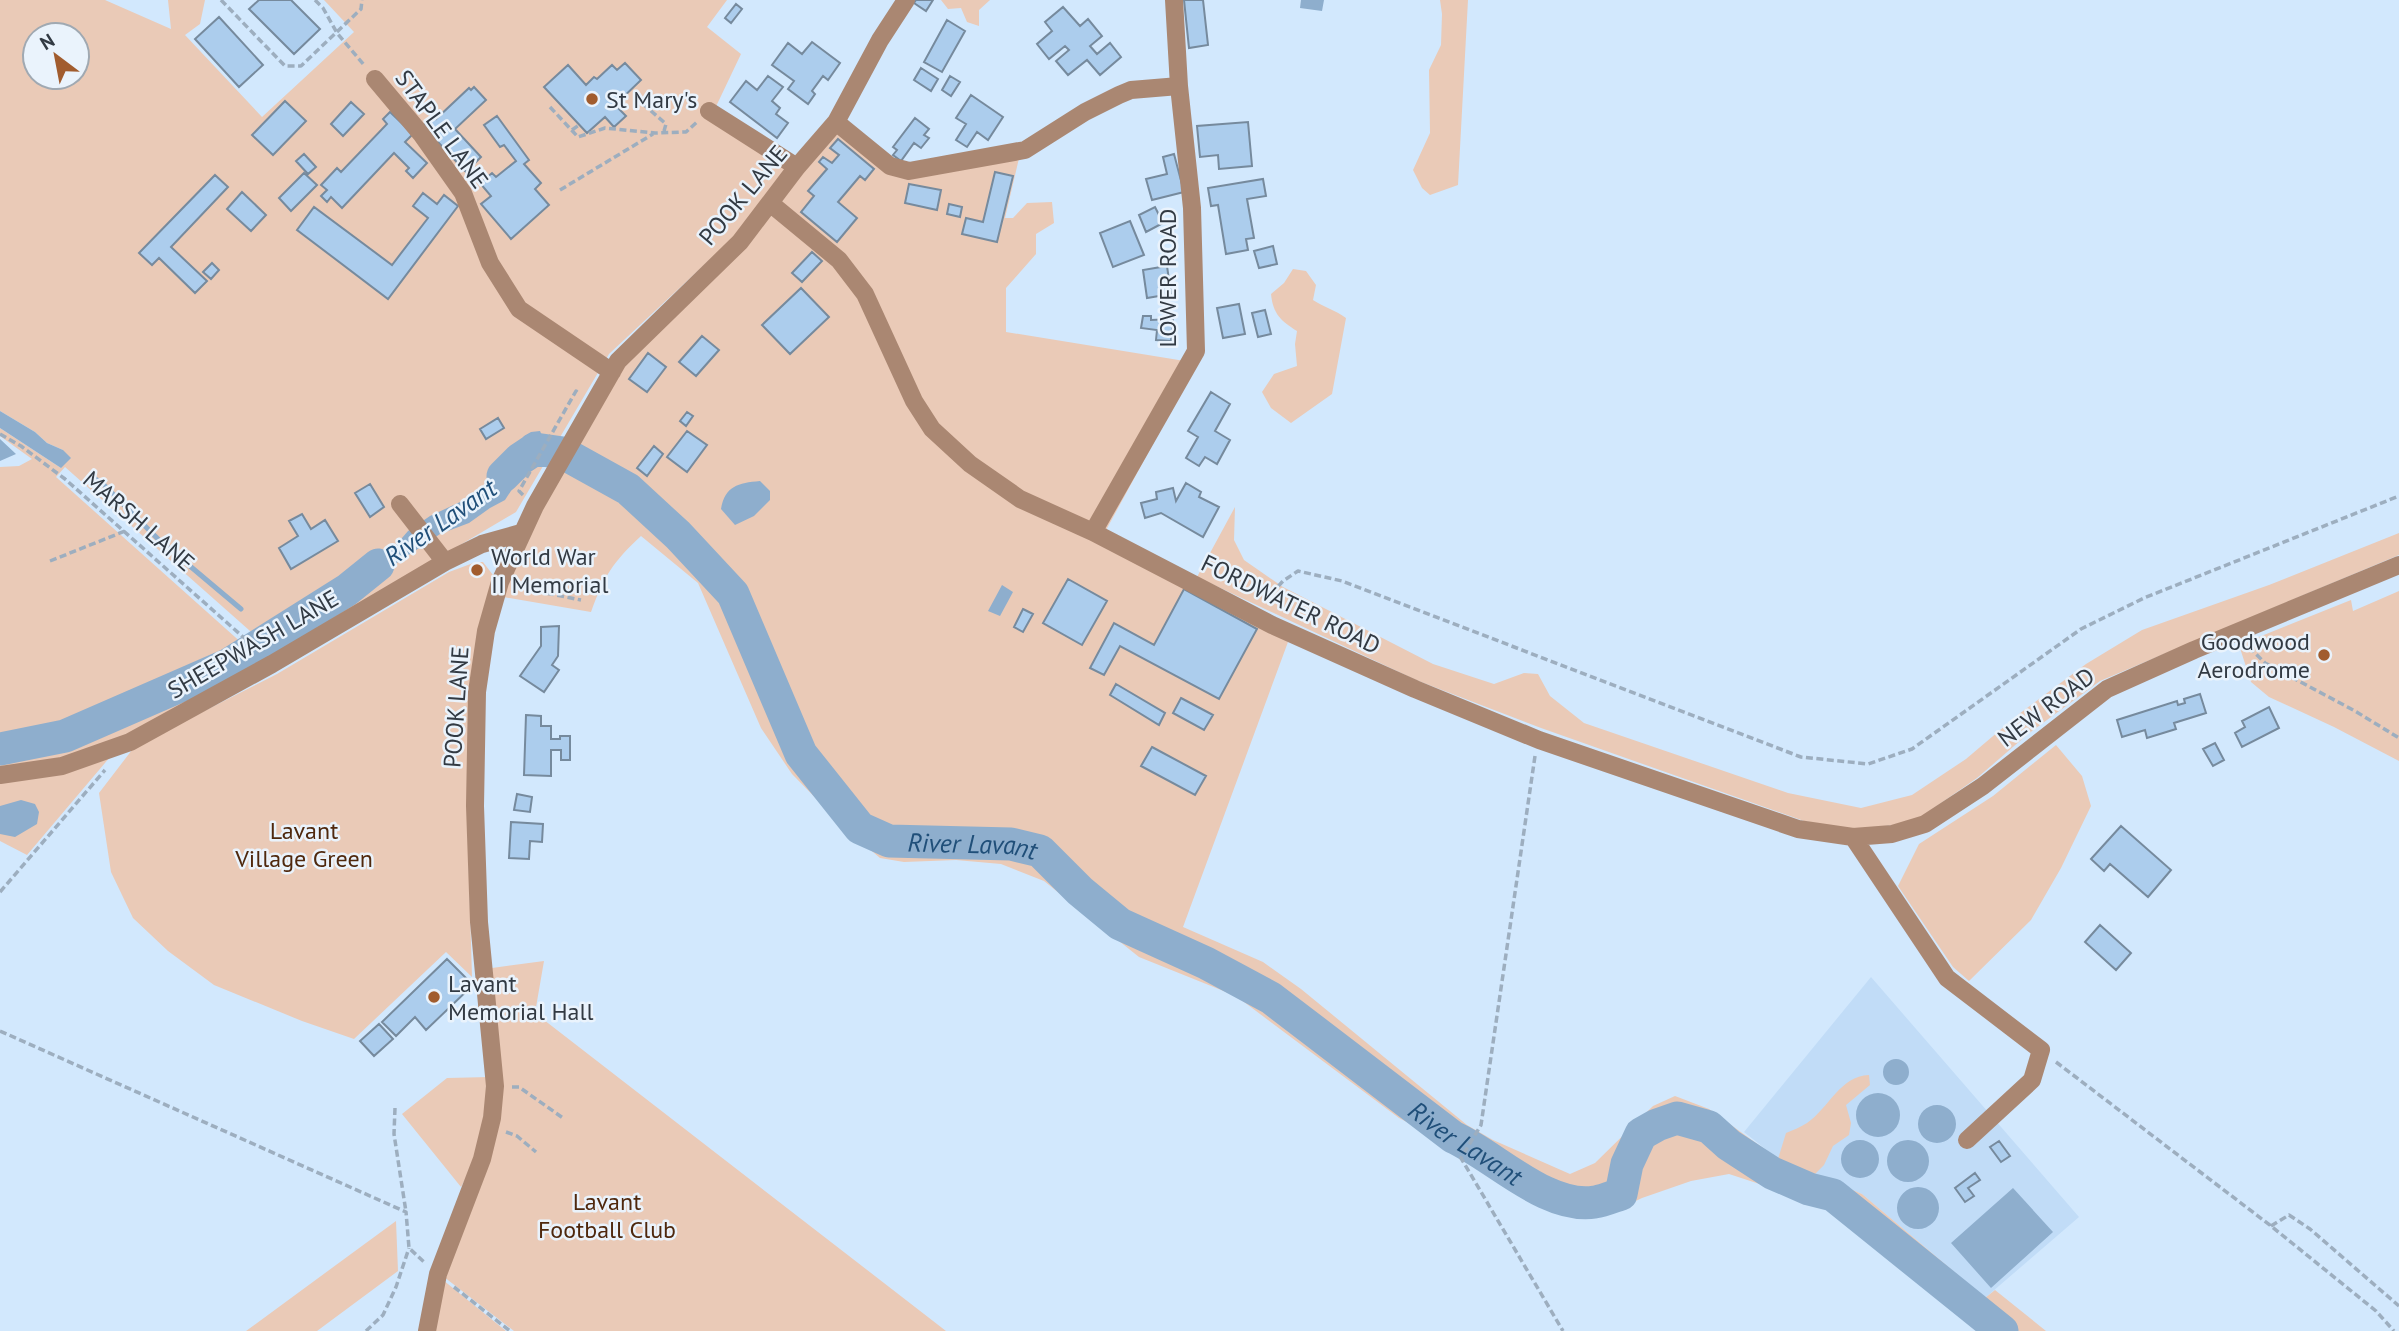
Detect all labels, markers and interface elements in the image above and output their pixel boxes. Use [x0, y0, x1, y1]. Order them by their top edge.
north arrow [21, 21, 91, 91]
text: N [35, 28, 59, 55]
street label: STAPLE LANE [389, 64, 495, 194]
place label: St Mary's [606, 84, 697, 115]
marker: St Mary's [584, 91, 600, 107]
street label: POOK LANE [692, 138, 794, 252]
street label: LOWER ROAD [1152, 209, 1183, 347]
street label: MARSH LANE [77, 464, 201, 578]
water label: River Lavant [377, 470, 504, 573]
place label: World War II Memorial [491, 541, 608, 600]
street label: FORDWATER ROAD [1196, 547, 1386, 661]
marker: World War II Memorial [469, 562, 485, 578]
street label: SHEEPWASH LANE [162, 583, 344, 705]
place label: Goodwood Aerodrome [2197, 626, 2310, 685]
street label: POOK LANE [436, 645, 476, 769]
marker: Goodwood Aerodrome [2316, 647, 2332, 663]
street label: NEW ROAD [1991, 660, 2101, 754]
park label: Lavant Village Green [234, 815, 373, 874]
water label: River Lavant [907, 825, 1042, 867]
place label: Lavant Memorial Hall [448, 968, 594, 1027]
marker: Lavant Memorial Hall [426, 989, 442, 1005]
water label: River Lavant [1402, 1093, 1530, 1193]
park label: Lavant Football Club [538, 1186, 676, 1245]

